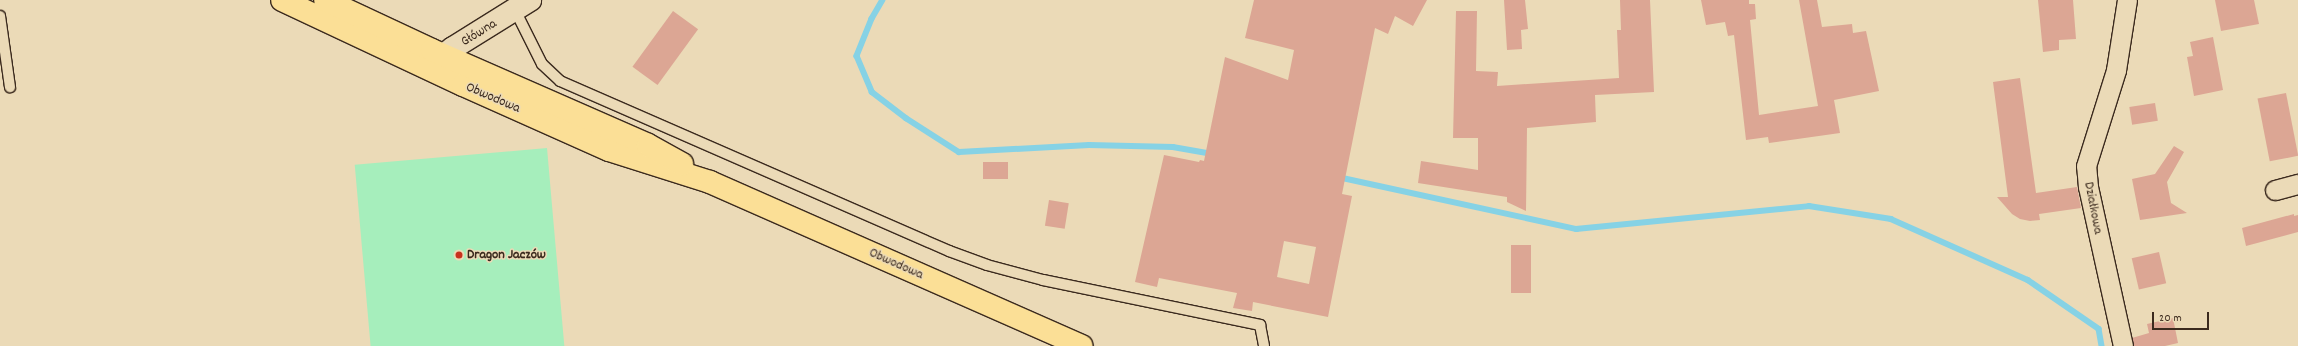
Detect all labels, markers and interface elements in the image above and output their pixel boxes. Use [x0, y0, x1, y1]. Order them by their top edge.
street label: Główna [458, 16, 500, 50]
street label: Obwodowa [463, 79, 523, 117]
street label: Działkowa [2080, 180, 2106, 236]
street label: Obwodowa [866, 245, 926, 283]
place label: Dragon Jaczów [467, 247, 546, 263]
marker: Dragon Jaczów [454, 250, 464, 260]
scale bar [2154, 304, 2211, 330]
text: 20 m [2159, 310, 2182, 327]

